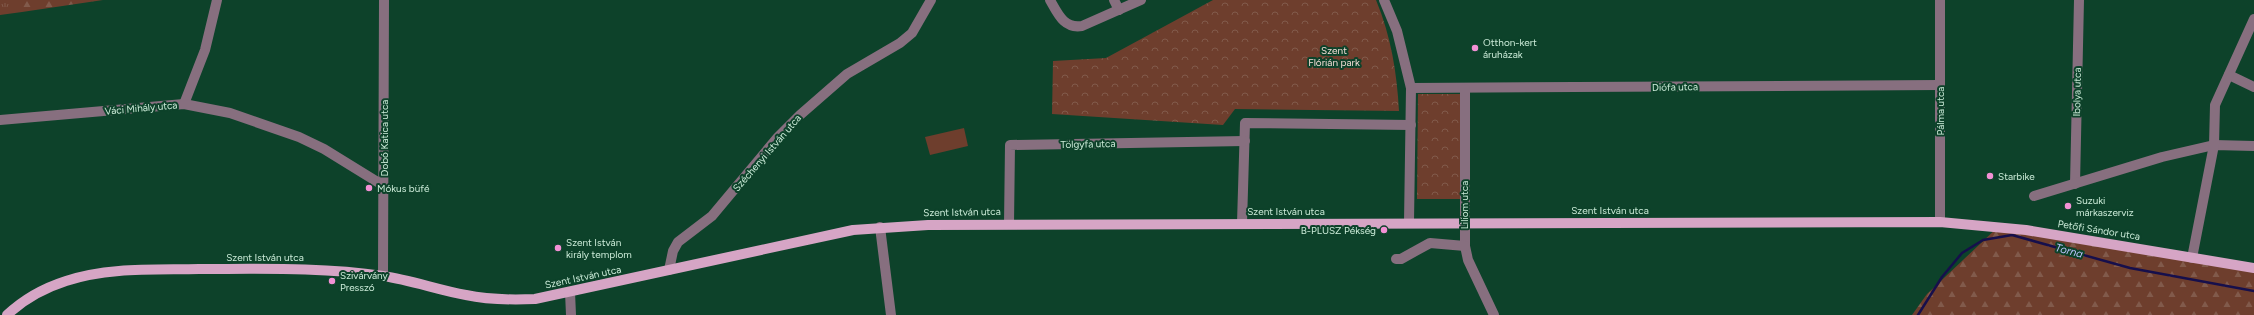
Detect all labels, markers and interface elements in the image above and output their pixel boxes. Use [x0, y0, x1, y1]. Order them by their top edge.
place label: Otthon-kert áruházak [1483, 36, 1537, 61]
marker: Otthon-kert áruházak [1470, 43, 1480, 53]
park label: Szent Flórián park [1308, 44, 1360, 69]
street label: Ibolya utca [2070, 67, 2084, 117]
street label: Diófa utca [1652, 80, 1698, 94]
street label: Pálma utca [1934, 87, 1947, 135]
street label: Váci Mihály utca [104, 98, 178, 118]
street label: Dobó Katica utca [378, 100, 391, 176]
street label: Széchenyi István utca [730, 112, 804, 194]
street label: Tölgyfa utca [1060, 137, 1116, 151]
place label: Starbike [1998, 170, 2035, 183]
marker: Starbike [1985, 171, 1995, 181]
street label: Liliom utca [1458, 181, 1471, 229]
place label: Mókus büfé [377, 182, 430, 195]
marker: Mókus büfé [364, 183, 374, 193]
place label: Suzuki márkaszerviz [2076, 194, 2134, 219]
marker: Suzuki márkaszerviz [2063, 201, 2073, 211]
street label: Szent István utca [1571, 204, 1649, 217]
street label: Szent István utca [923, 205, 1001, 219]
street label: Szent István utca [1247, 205, 1325, 218]
street label: Petőfi Sándor utca [2057, 217, 2141, 243]
place label: B-PLUSZ Pékség [1301, 224, 1376, 237]
marker: B-PLUSZ Pékség [1379, 225, 1389, 235]
place label: Szent István király templom [566, 236, 632, 261]
water label: Torna [2054, 241, 2085, 261]
marker: Szent István király templom [553, 243, 563, 253]
street label: Szent István utca [226, 251, 304, 264]
street label: Szent István utca [544, 263, 622, 291]
place label: Szivárvány Presszó [340, 269, 389, 294]
marker: Szivárvány Presszó [327, 276, 337, 286]

